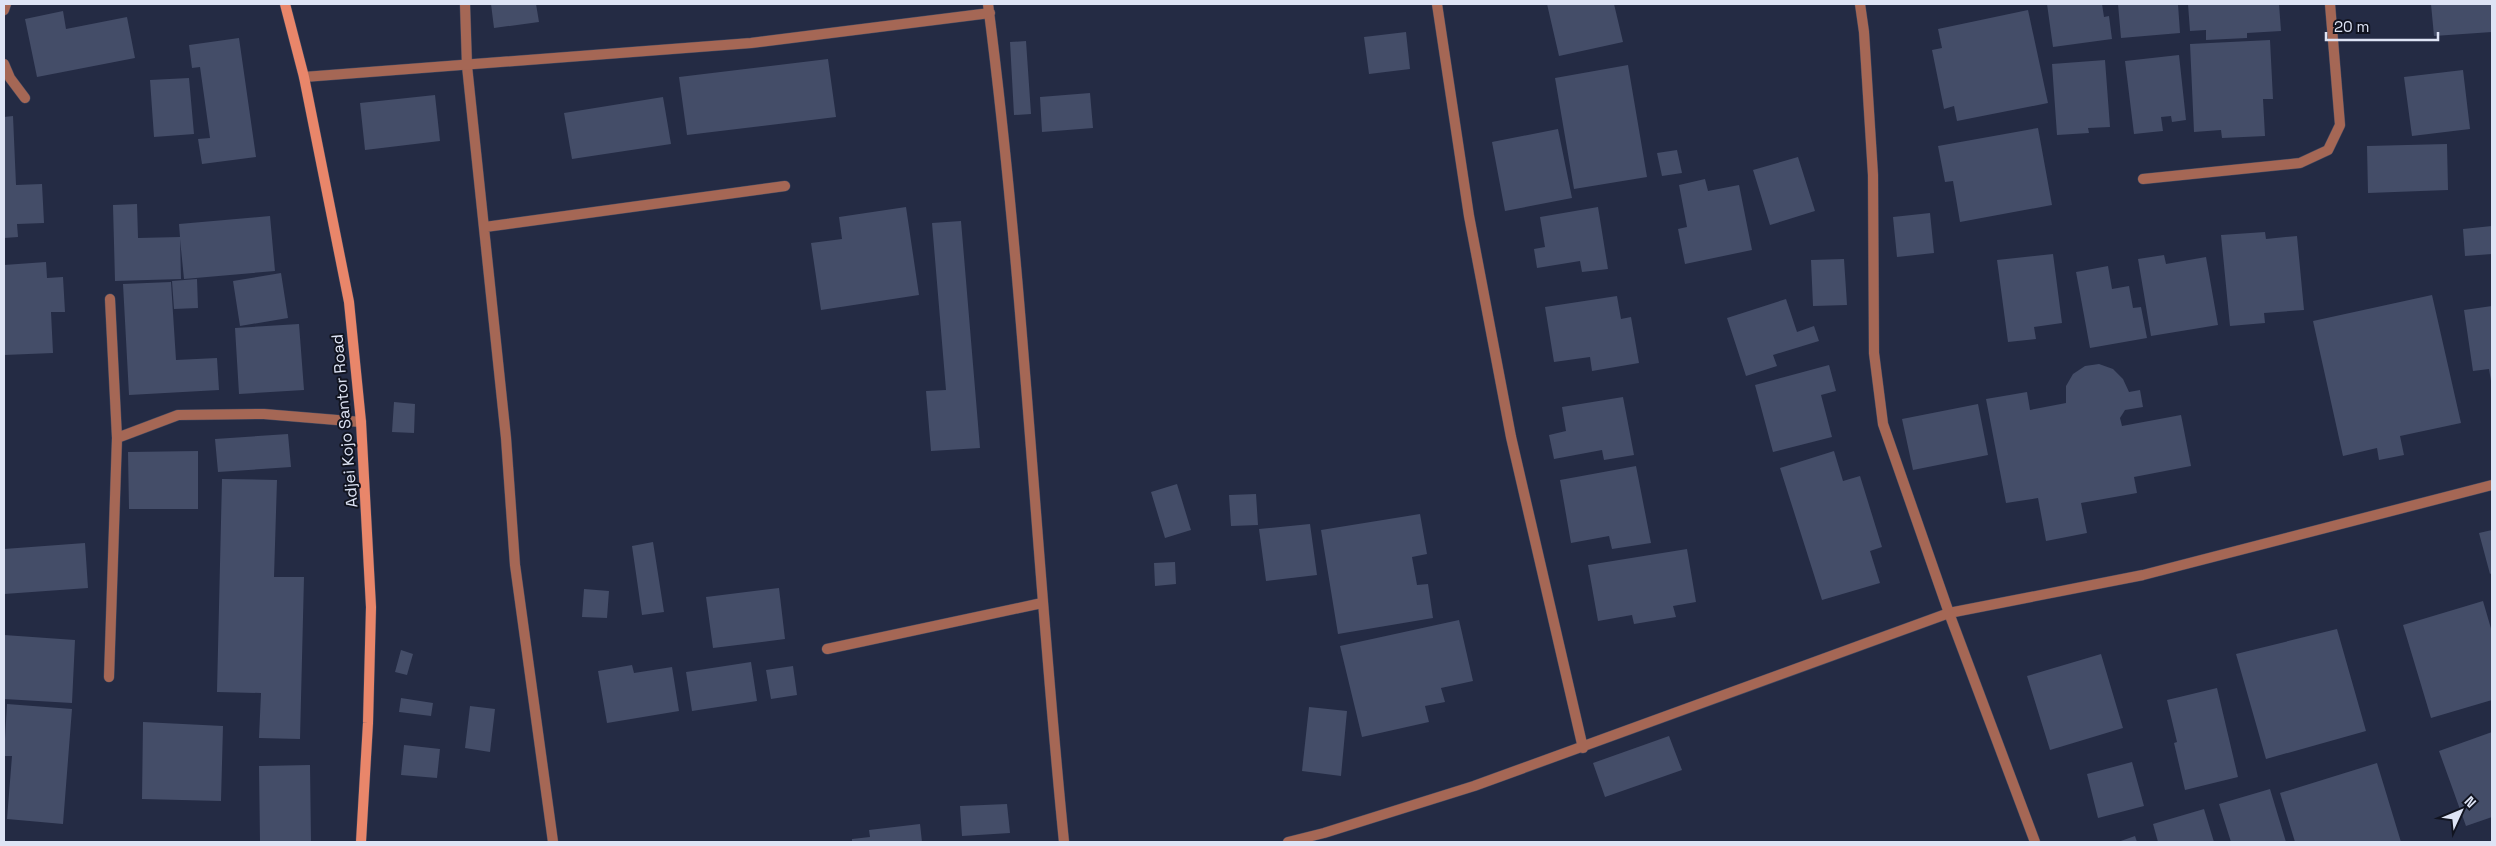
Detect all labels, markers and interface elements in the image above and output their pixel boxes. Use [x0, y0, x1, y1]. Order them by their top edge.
scale bar [2326, 10, 2438, 42]
text: 20 m [2334, 17, 2369, 36]
street label: Adjei Kojo Santor Road [326, 333, 363, 509]
north arrow [2436, 786, 2486, 836]
text: N [2461, 792, 2480, 812]

